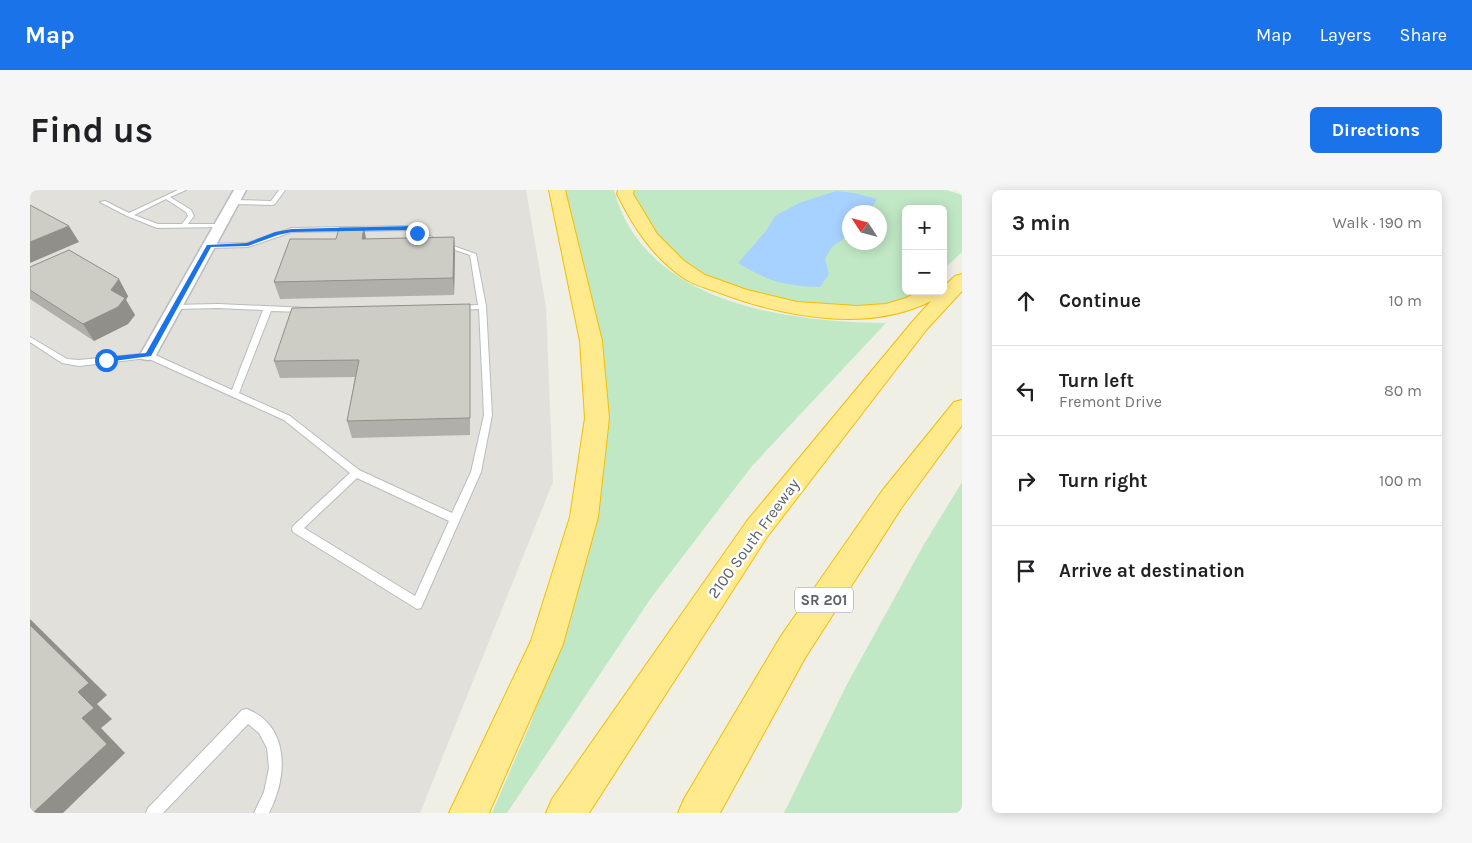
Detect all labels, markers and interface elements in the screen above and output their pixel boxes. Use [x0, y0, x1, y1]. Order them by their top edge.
text: Map [25, 21, 75, 49]
text: Map [1256, 24, 1292, 46]
text: Layers [1320, 24, 1372, 46]
text: Share [1400, 24, 1447, 46]
button: Directions [1310, 107, 1442, 153]
text: Find us [30, 110, 153, 151]
north arrow [842, 205, 887, 250]
map controls [902, 205, 947, 295]
button: + [902, 205, 947, 250]
text: 3 min [1012, 211, 1070, 235]
text: Walk · 190 m [1333, 213, 1422, 232]
route end [406, 222, 429, 245]
button: − [902, 250, 947, 295]
icon: ahead [1012, 287, 1040, 315]
text: Continue [1059, 290, 1141, 312]
text: 10 m [1388, 291, 1422, 310]
route start [95, 349, 118, 372]
text: Turn left [1059, 370, 1134, 392]
icon: left [1012, 377, 1040, 405]
text: 80 m [1384, 381, 1422, 400]
text: Fremont Drive [1059, 392, 1162, 411]
icon: right [1012, 467, 1040, 495]
text: Turn right [1059, 470, 1148, 492]
text: 100 m [1379, 471, 1422, 490]
street label: 2100 South Freeway [704, 474, 804, 602]
icon: arrive [1012, 557, 1040, 585]
text: Arrive at destination [1059, 560, 1245, 582]
road number: SR 201 [795, 588, 853, 612]

